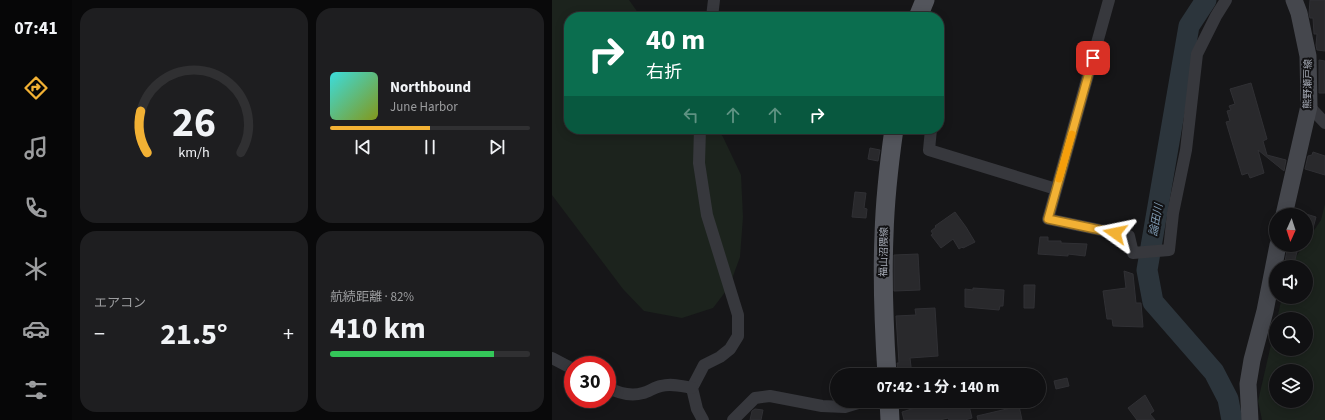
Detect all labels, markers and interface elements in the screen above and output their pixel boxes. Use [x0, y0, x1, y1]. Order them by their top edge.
text: 07:41 [14, 16, 58, 41]
text: 40 m [646, 20, 705, 60]
icon: right [580, 28, 632, 80]
pin [1076, 41, 1110, 75]
icon: arrive [1082, 47, 1104, 69]
street label: 熊野瀬戸線 [1301, 59, 1315, 109]
text: 右折 [646, 60, 682, 85]
icon: directions [22, 74, 50, 102]
text: Northbound [390, 77, 471, 98]
text: 26 [172, 93, 216, 153]
text: June Harbor [390, 98, 458, 116]
icon: left [680, 104, 702, 126]
icon: ahead [722, 104, 744, 126]
icon: ahead [764, 104, 786, 126]
icon: right [806, 104, 828, 126]
icon: music [22, 134, 50, 162]
icon: previous [352, 136, 374, 158]
icon: pause [419, 136, 441, 158]
icon: next [486, 136, 508, 158]
text: km/h [178, 142, 210, 163]
icon: phone [22, 194, 50, 222]
water label: 論田川 [1146, 201, 1166, 238]
north arrow [1269, 208, 1313, 252]
map controls [1269, 208, 1313, 408]
position arrow [1094, 212, 1136, 254]
street label: 福山沼隈線 [877, 227, 891, 277]
icon: climate [22, 255, 50, 283]
button: sound [1269, 260, 1313, 304]
text: 航続距離 · 82% [330, 288, 414, 306]
text: エアコン [94, 294, 146, 312]
text: 410 km [330, 307, 426, 350]
button: search [1269, 312, 1313, 356]
text: 21.5° [160, 313, 228, 356]
icon: car [22, 315, 50, 343]
text: − [94, 318, 105, 350]
text: + [283, 318, 294, 350]
speed limit sign: 30 [564, 356, 616, 408]
button: layers [1269, 364, 1313, 408]
icon: filters [22, 376, 50, 404]
text: 07:42 · 1 分 · 140 m [877, 377, 999, 398]

